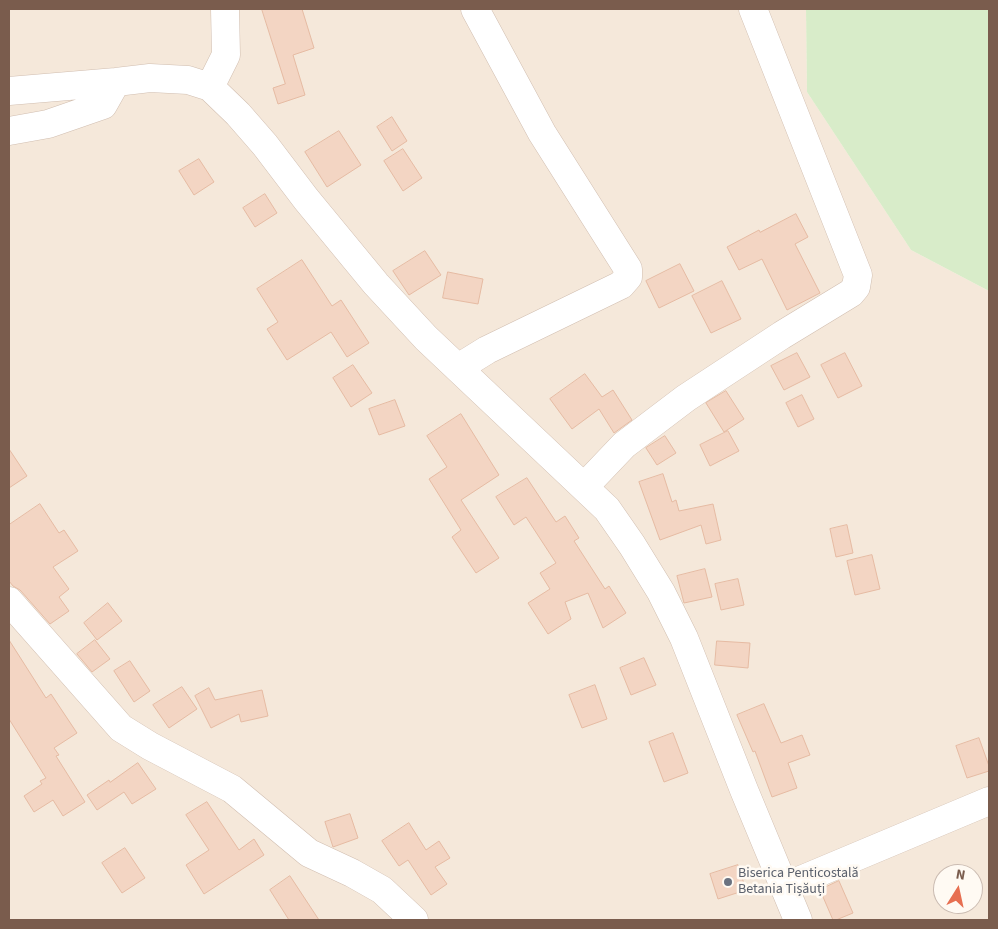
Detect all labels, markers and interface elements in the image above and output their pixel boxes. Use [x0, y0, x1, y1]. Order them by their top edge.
north arrow [933, 864, 983, 914]
text: N [954, 865, 967, 886]
place label: Biserica Penticostală Betania Tișăuți [738, 866, 859, 899]
marker: Biserica Penticostală Betania Tișăuți [722, 876, 734, 888]

